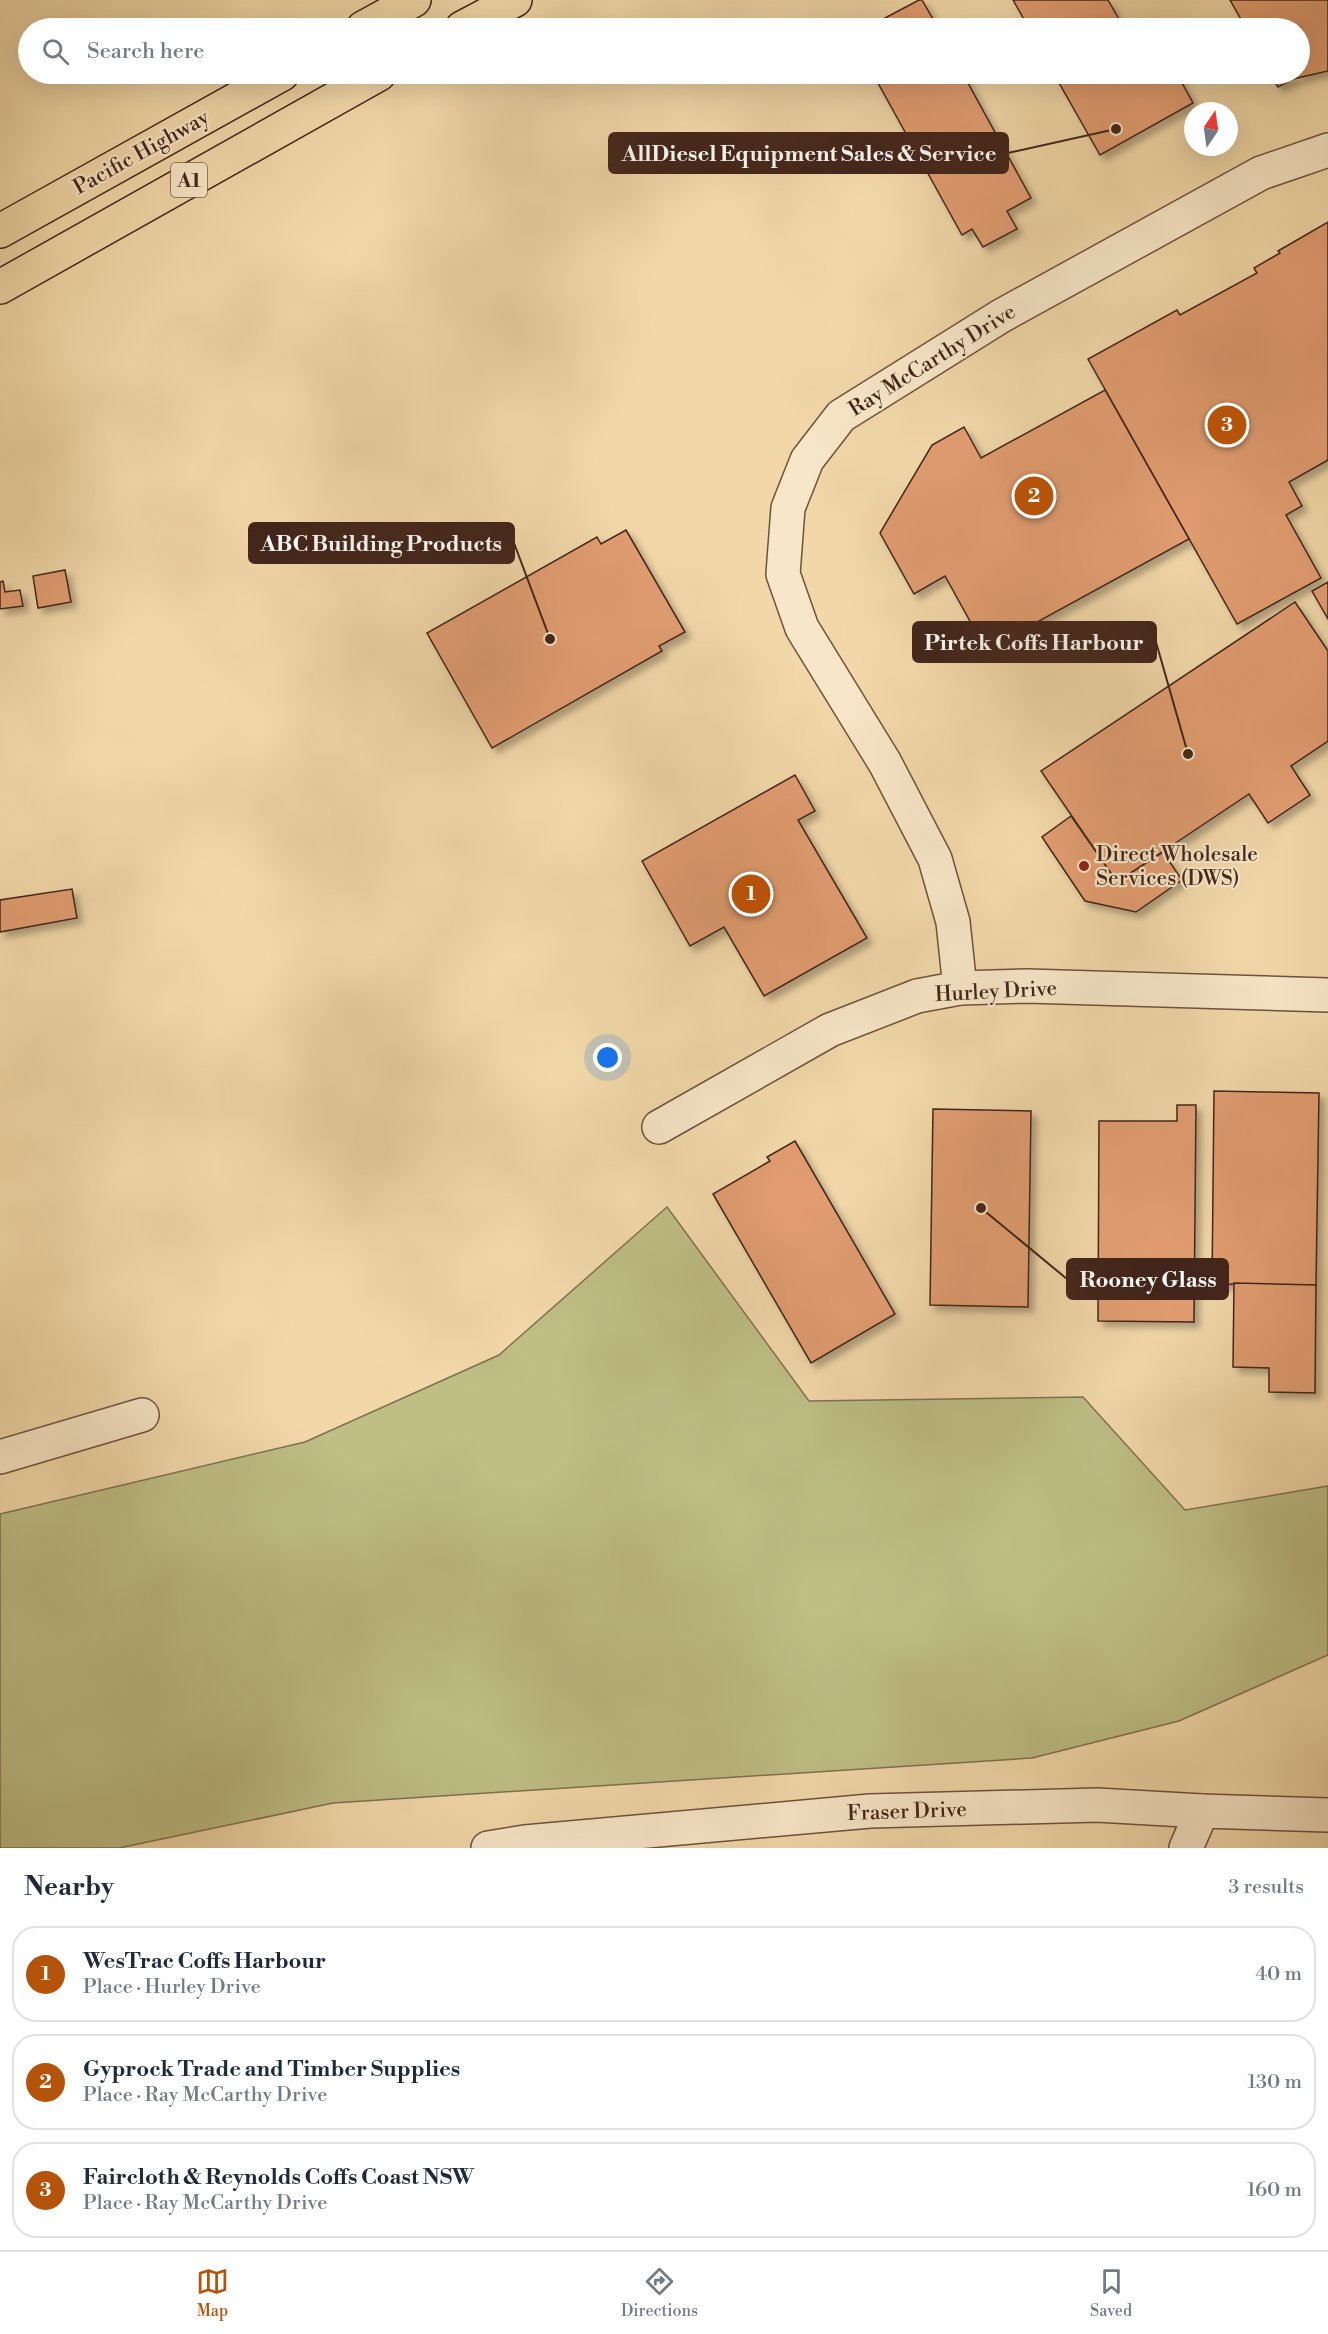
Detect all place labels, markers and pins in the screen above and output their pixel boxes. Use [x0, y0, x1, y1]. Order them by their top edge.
callout: AllDiesel Equipment Sales & Service [609, 133, 1008, 173]
pin: 3 [1208, 402, 1246, 448]
pin: 2 [1014, 474, 1054, 518]
callout: ABC Building Products [249, 523, 514, 563]
callout: Pirtek Coffs Harbour [913, 622, 1156, 662]
place label: Direct Wholesale Services (DWS) [1096, 842, 1258, 892]
marker: Direct Wholesale Services (DWS) [1077, 859, 1091, 873]
pin: 1 [732, 872, 771, 916]
callout: Rooney Glass [1067, 1259, 1228, 1299]

